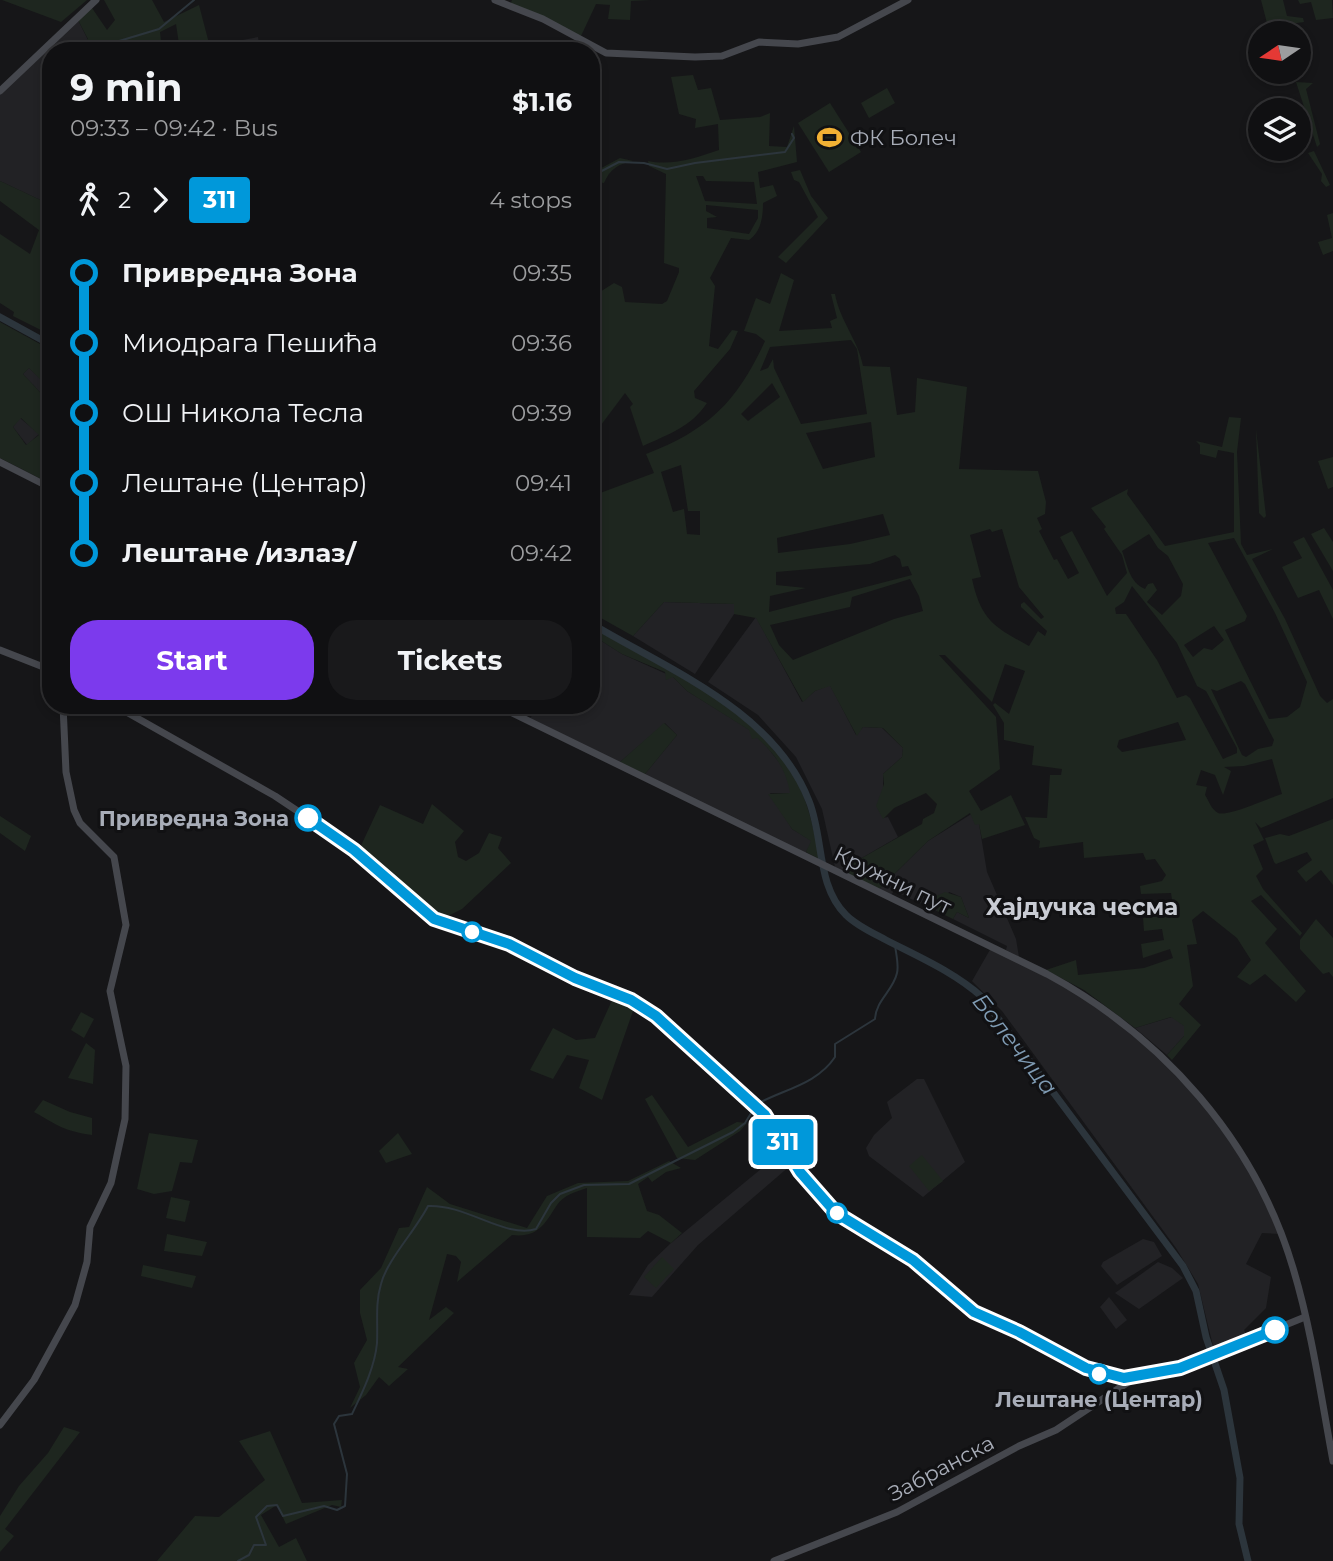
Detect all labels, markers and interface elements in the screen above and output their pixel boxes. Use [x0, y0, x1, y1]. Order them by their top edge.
north arrow [1248, 21, 1311, 84]
map controls [1248, 21, 1311, 161]
text: 9 min [70, 64, 183, 111]
text: $1.16 [512, 86, 572, 118]
button: layers [1248, 98, 1311, 161]
text: 09:33 – 09:42 · Bus [70, 114, 278, 142]
sports icon: ФК Болеч [816, 123, 844, 151]
place label: ФК Болеч [850, 125, 957, 150]
icon: walk [70, 181, 108, 219]
icon: forward [141, 181, 179, 219]
text: 311 [203, 185, 236, 214]
text: 2 [118, 186, 131, 214]
text: 4 stops [489, 186, 572, 214]
text: Привредна Зона [122, 257, 357, 289]
text: 09:35 [512, 259, 572, 287]
text: Миодрага Пешића [122, 327, 378, 359]
text: 09:36 [511, 329, 572, 357]
text: ОШ Никола Тесла [122, 397, 364, 429]
text: 09:39 [511, 399, 572, 427]
text: Лештане (Центар) [122, 467, 368, 499]
text: 09:41 [515, 469, 572, 497]
text: Лештане /излаз/ [122, 537, 356, 569]
text: 09:42 [510, 539, 572, 567]
button: Start [70, 620, 314, 700]
button: Tickets [328, 620, 572, 700]
marker: Привредна Зона [295, 805, 321, 831]
place label: Привредна Зона [99, 806, 289, 831]
street label: Кружни пут [830, 841, 956, 919]
district label: Хајдучка чесма [986, 893, 1178, 921]
unlabelled marker [462, 922, 482, 942]
water label: Болечица [967, 988, 1063, 1100]
line badge: 311 [743, 1119, 823, 1165]
text: 311 [766, 1127, 800, 1156]
unlabelled marker [827, 1203, 847, 1223]
unlabelled marker [1262, 1317, 1288, 1343]
marker: Лештане (Центар) [1089, 1364, 1109, 1384]
place label: Лештане (Центар) [995, 1387, 1203, 1412]
street label: Забранска [884, 1430, 998, 1506]

